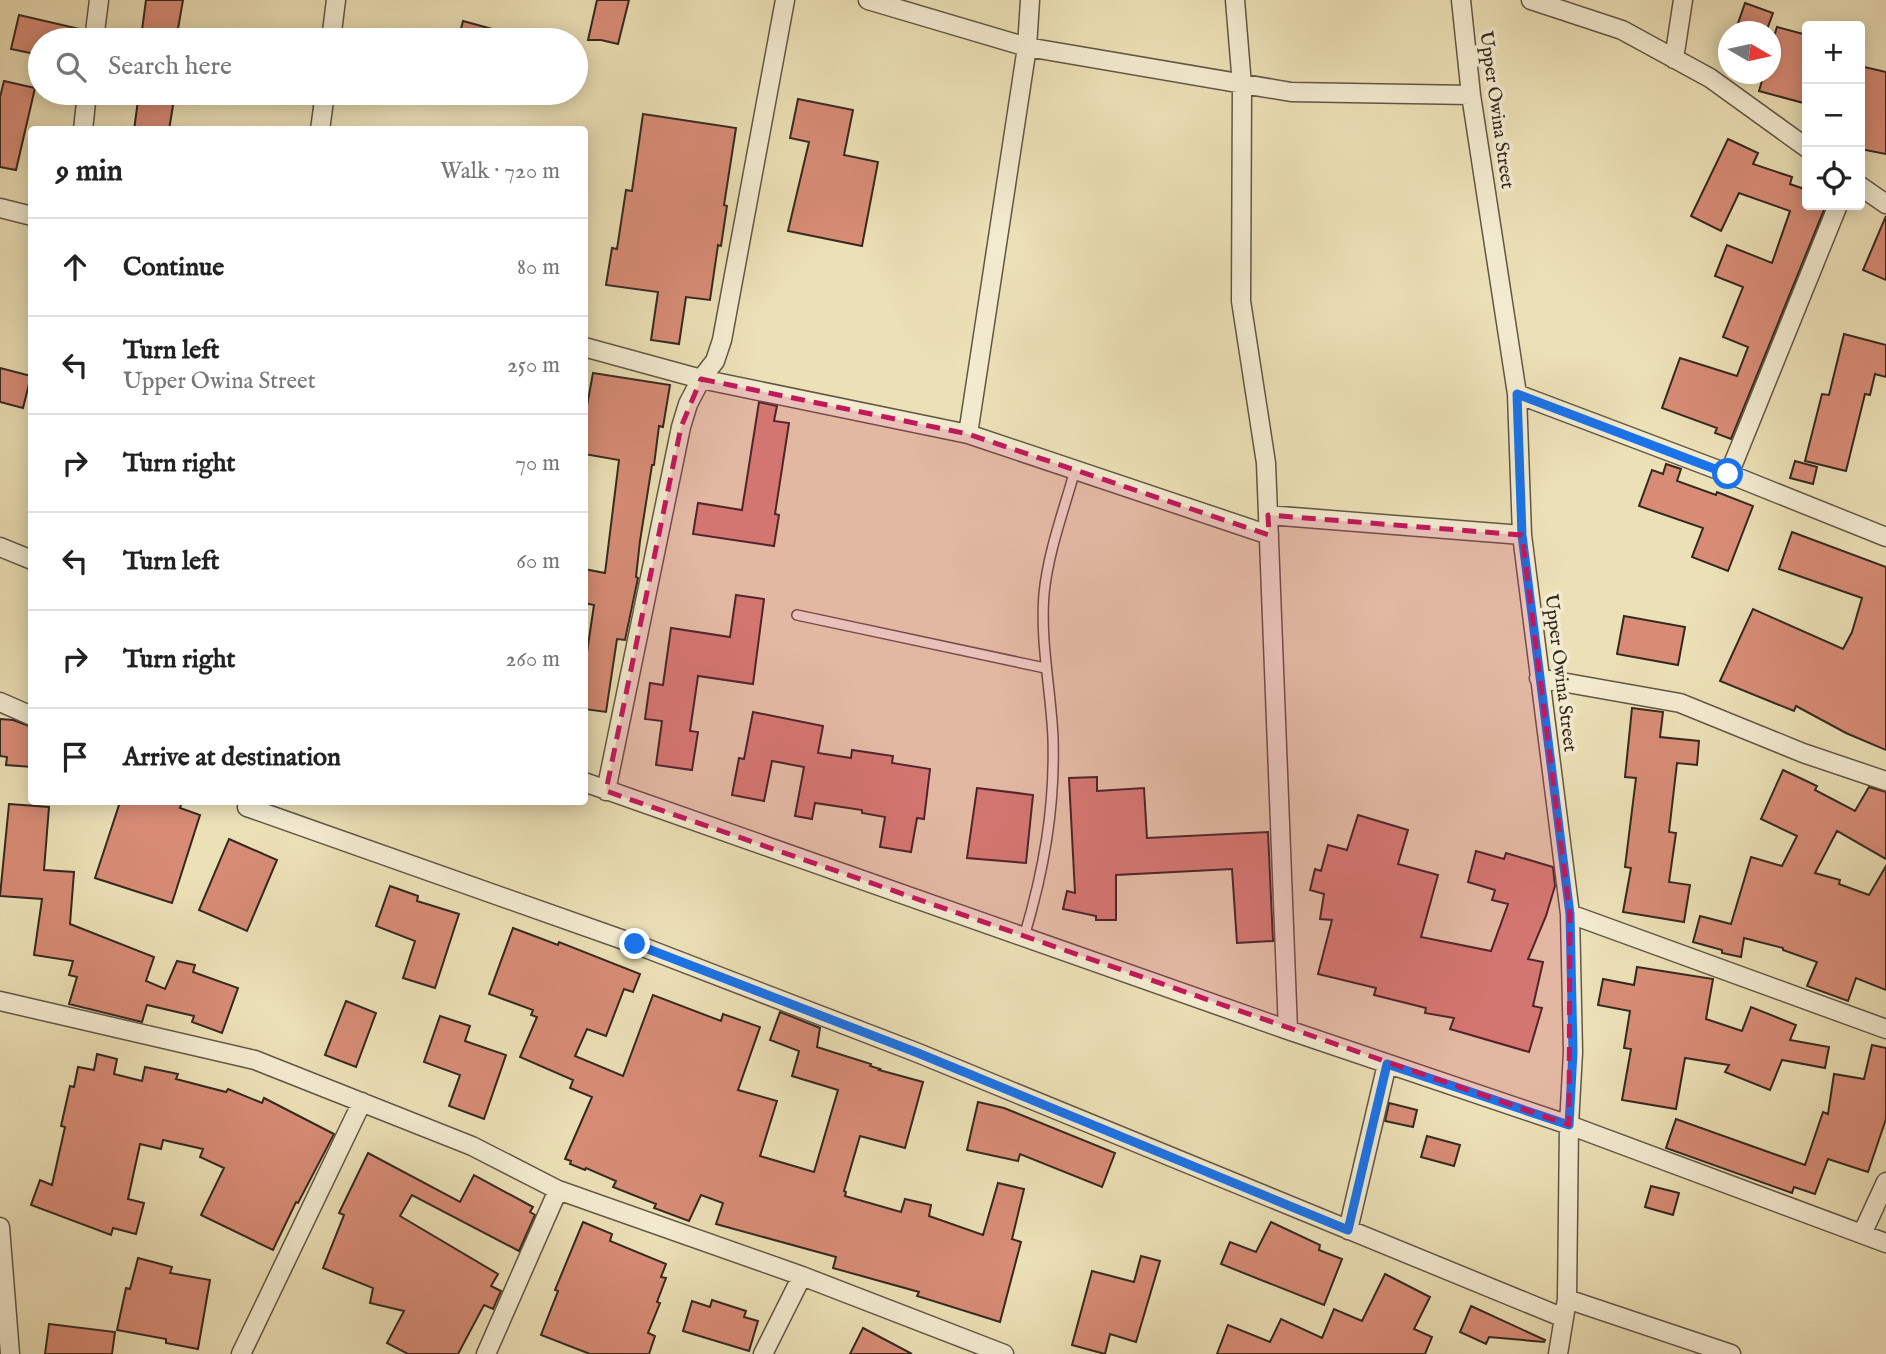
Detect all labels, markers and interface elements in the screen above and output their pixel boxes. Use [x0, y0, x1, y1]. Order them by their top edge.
north arrow [1718, 21, 1781, 84]
map controls [1802, 21, 1865, 210]
button: + [1802, 21, 1865, 84]
search box [28, 28, 588, 105]
street label: Upper Owina Street [1473, 30, 1519, 191]
icon: search [52, 48, 90, 86]
text: Search here [108, 50, 232, 83]
button: − [1802, 84, 1865, 147]
button: locate [1802, 147, 1865, 210]
text: 9 min [56, 153, 123, 191]
text: Walk · 720 m [440, 157, 560, 186]
icon: ahead [56, 248, 94, 286]
text: Continue [123, 251, 224, 284]
text: 80 m [517, 253, 560, 282]
text: Turn left [123, 334, 220, 367]
icon: left [56, 346, 94, 384]
text: 250 m [507, 351, 560, 380]
text: Upper Owina Street [123, 367, 316, 396]
icon: right [56, 444, 94, 482]
text: Turn right [123, 447, 236, 480]
text: 70 m [515, 449, 560, 478]
route start [1712, 458, 1743, 489]
icon: left [56, 542, 94, 580]
text: Turn left [123, 545, 220, 578]
text: 60 m [516, 547, 560, 576]
street label: Upper Owina Street [1538, 593, 1582, 754]
icon: right [56, 640, 94, 678]
text: Turn right [123, 643, 236, 676]
text: 260 m [505, 645, 560, 674]
icon: arrive [56, 738, 94, 776]
text: Arrive at destination [123, 741, 341, 774]
route end [619, 928, 650, 959]

